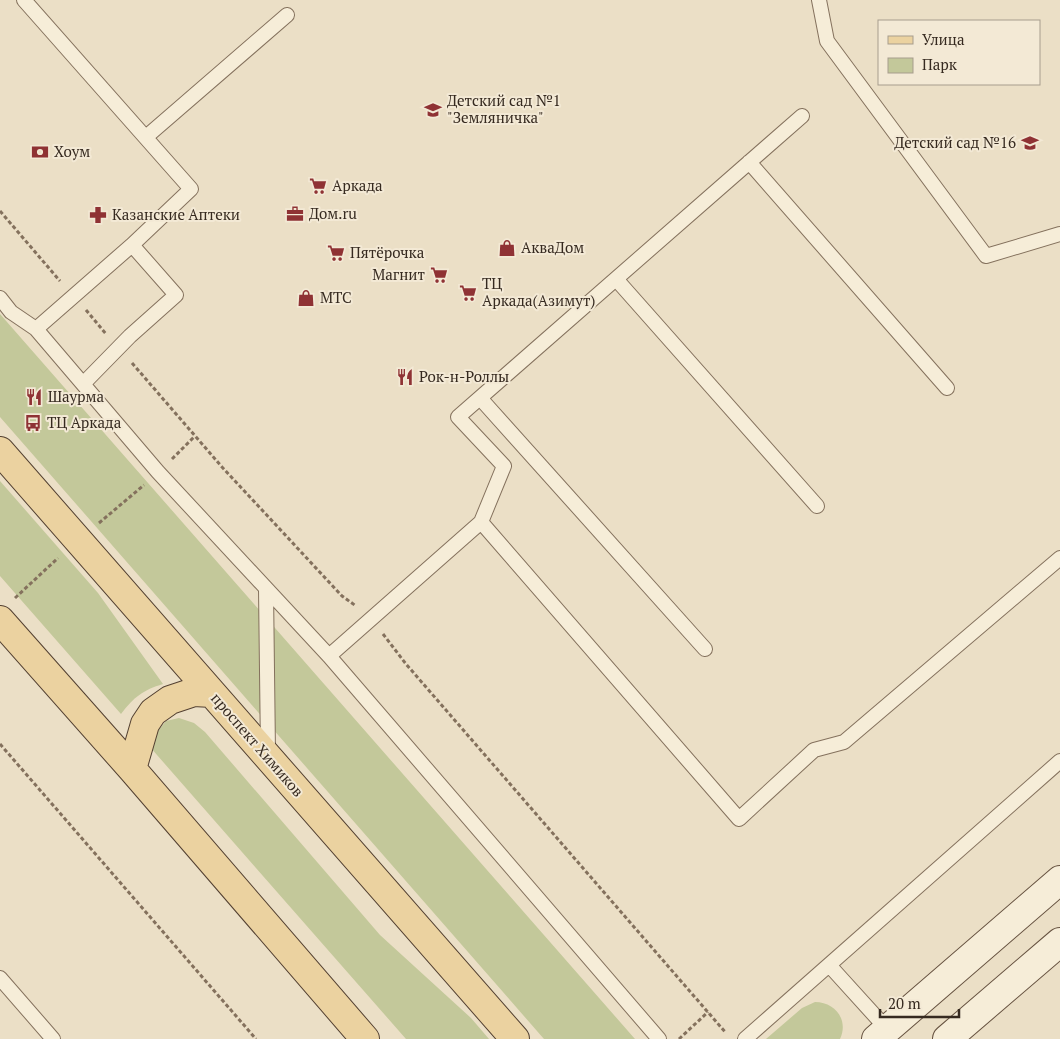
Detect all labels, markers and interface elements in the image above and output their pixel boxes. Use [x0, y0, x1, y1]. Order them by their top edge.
legend [878, 20, 1040, 85]
text: Улица [922, 29, 965, 49]
text: Парк [922, 54, 958, 74]
place label: Детский сад №1 "Земляничка" [447, 90, 561, 127]
school or university icon: Детский сад №1 "Земляничка" [423, 100, 443, 120]
place label: Детский сад №16 [894, 132, 1016, 152]
school or university icon: Детский сад №16 [1020, 133, 1040, 153]
place label: Хоум [54, 141, 90, 161]
bank icon: Хоум [30, 142, 50, 162]
place label: Аркада [332, 175, 383, 195]
supermarket icon: Аркада [308, 176, 328, 196]
place label: Дом.ru [309, 203, 357, 223]
place label: Казанские Аптеки [112, 204, 240, 224]
office icon: Дом.ru [285, 204, 305, 224]
pharmacy icon: Казанские Аптеки [88, 205, 108, 225]
place label: АкваДом [521, 237, 584, 257]
shop icon: АкваДом [497, 238, 517, 258]
place label: Пятёрочка [350, 242, 425, 262]
supermarket icon: Пятёрочка [326, 243, 346, 263]
place label: Магнит [372, 264, 426, 284]
supermarket icon: Магнит [429, 265, 449, 285]
place label: ТЦ Аркада(Азимут) [482, 273, 595, 310]
supermarket icon: ТЦ Аркада(Азимут) [458, 283, 478, 303]
place label: МТС [320, 287, 352, 307]
shop icon: МТС [296, 288, 316, 308]
place label: Рок-н-Роллы [419, 366, 509, 386]
restaurant icon: Рок-н-Роллы [395, 367, 415, 387]
place label: Шаурма [48, 386, 105, 406]
restaurant icon: Шаурма [24, 387, 44, 407]
place label: ТЦ Аркада [47, 412, 122, 432]
bus stop icon: ТЦ Аркада [23, 413, 43, 433]
street label: проспект Химиков [207, 688, 309, 801]
scale bar [880, 986, 959, 1018]
text: 20 m [888, 993, 921, 1013]

